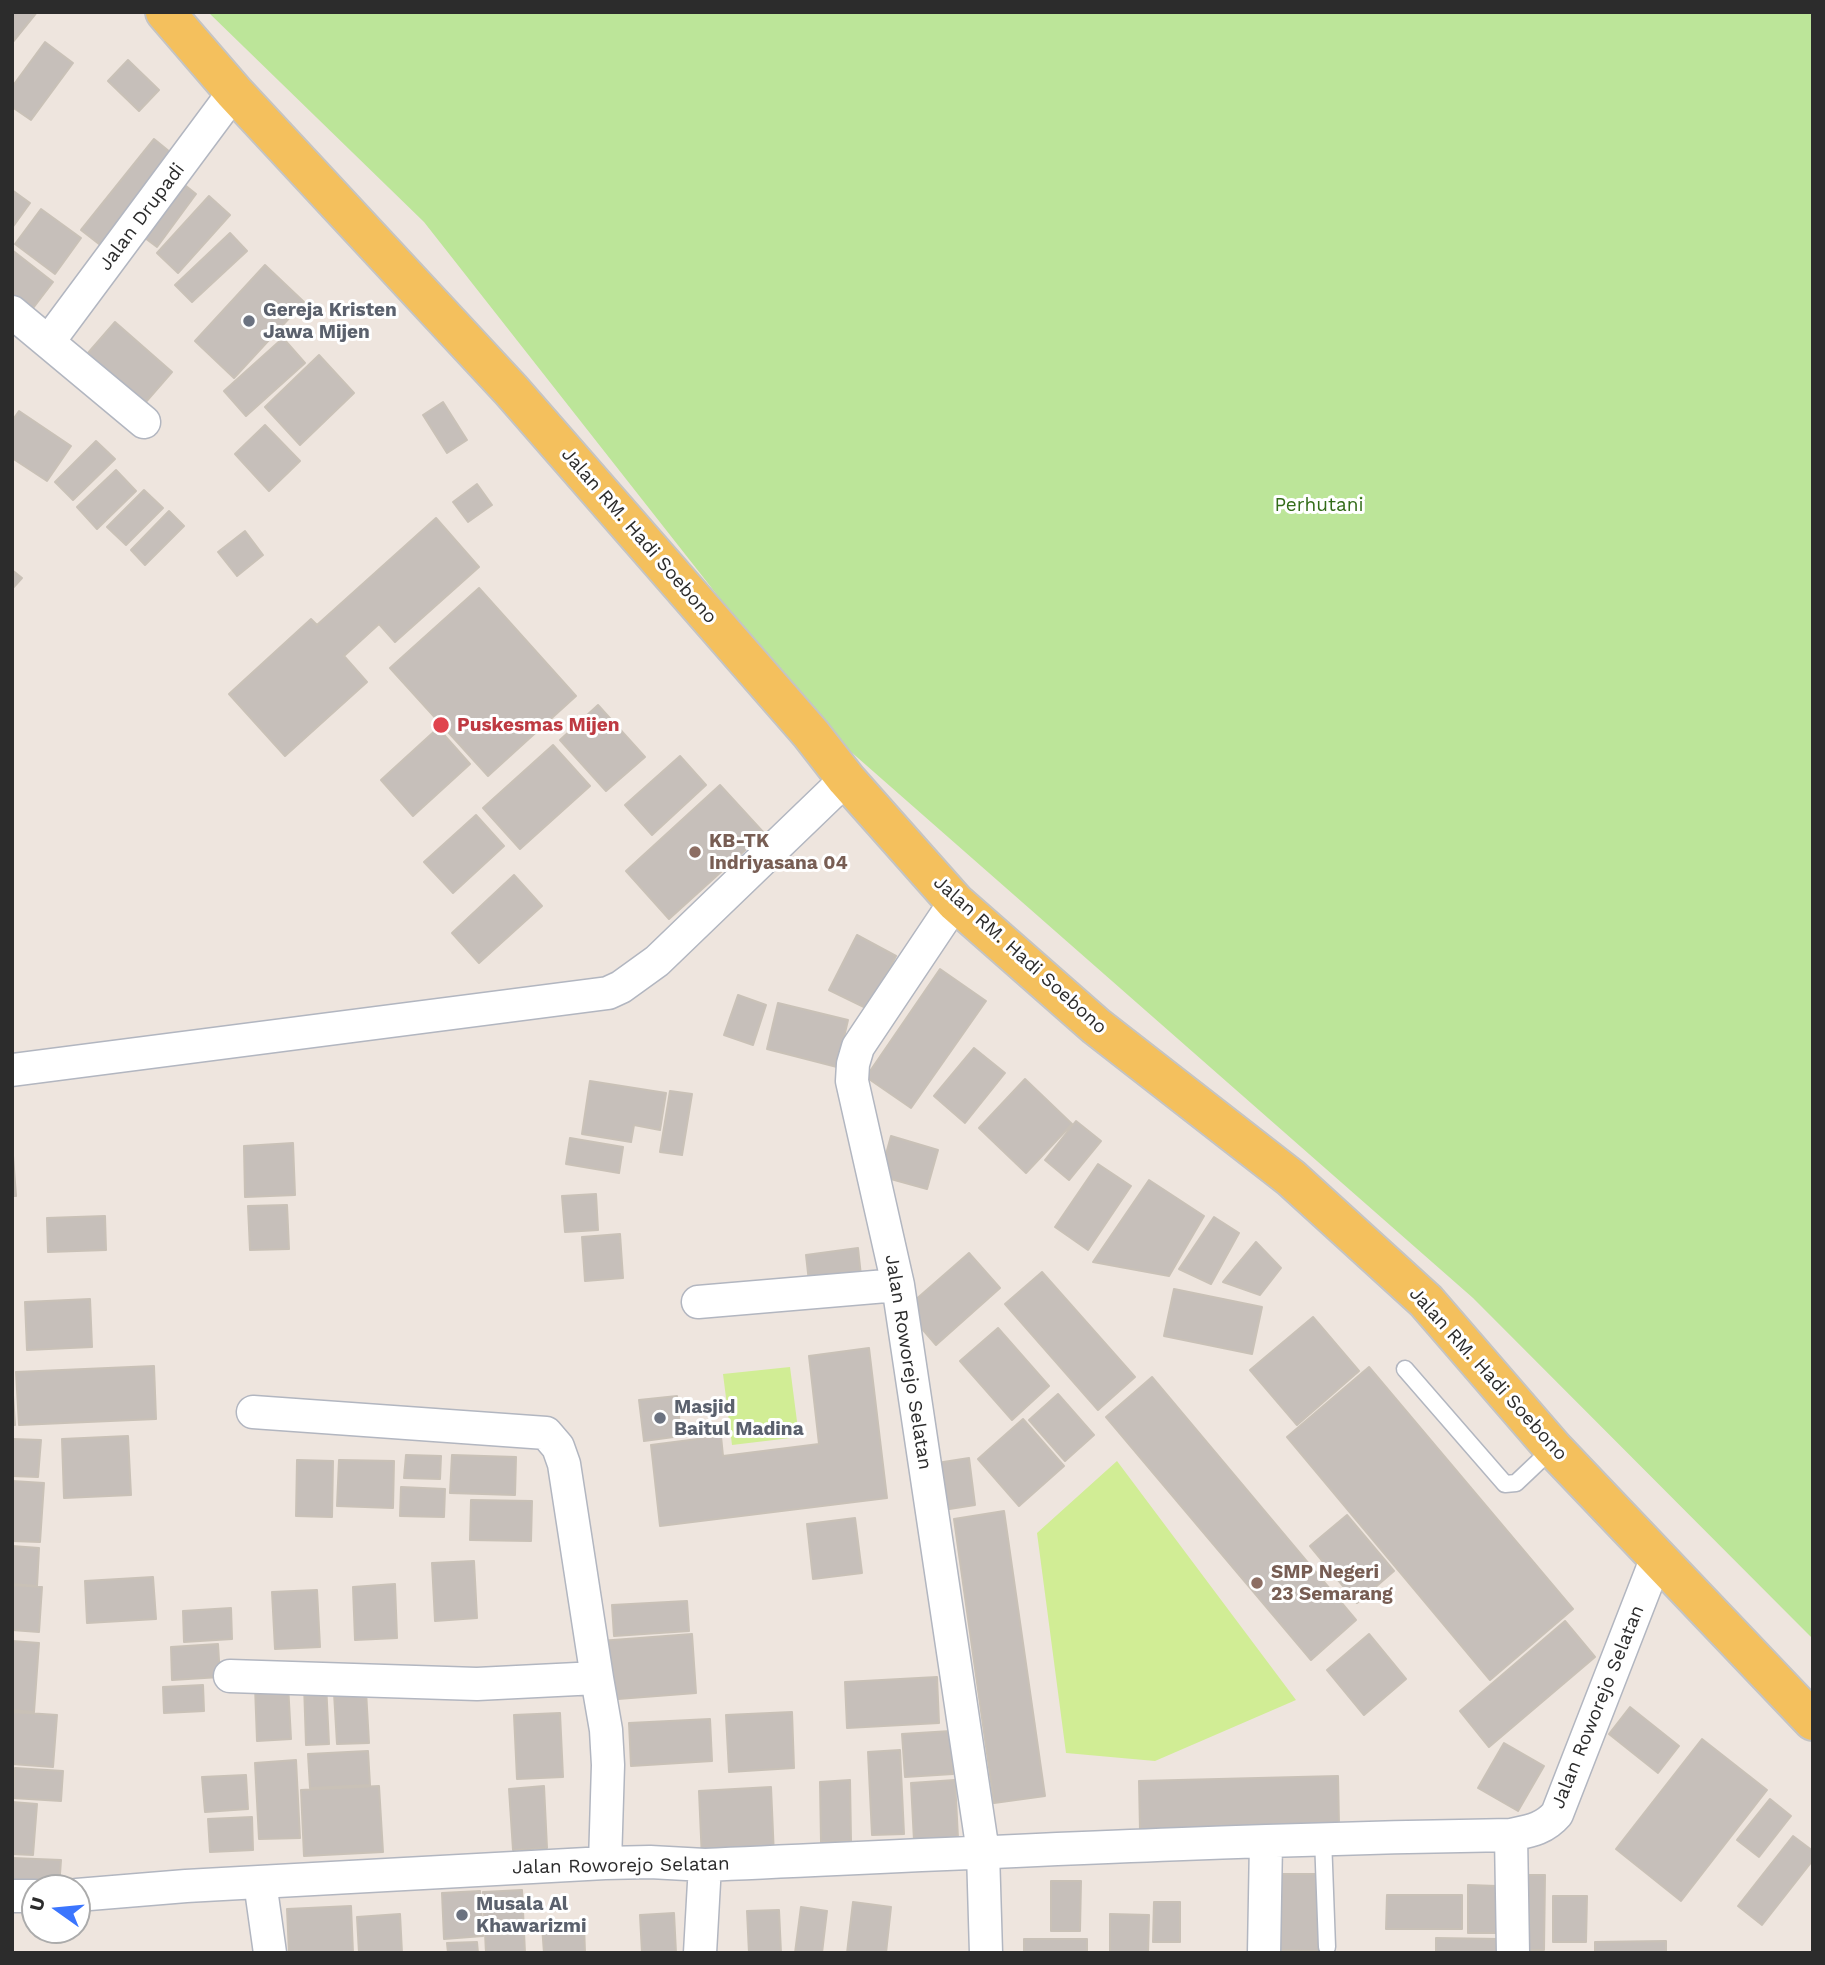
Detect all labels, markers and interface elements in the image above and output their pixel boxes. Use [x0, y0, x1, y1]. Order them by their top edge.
street label: Jalan Drupadi [94, 159, 190, 275]
place label: Gereja Kristen Jawa Mijen [263, 299, 397, 343]
marker: Gereja Kristen Jawa Mijen [241, 313, 257, 329]
street label: Jalan RM. Hadi Soebono [556, 443, 722, 629]
park label: Perhutani [1274, 494, 1364, 516]
place label: Puskesmas Mijen [457, 714, 620, 736]
marker: Puskesmas Mijen [431, 715, 451, 735]
place label: KB-TK Indriyasana 04 [709, 830, 848, 874]
marker: KB-TK Indriyasana 04 [687, 844, 703, 860]
street label: Jalan RM. Hadi Soebono [929, 871, 1111, 1039]
street label: Jalan Roworejo Selatan [880, 1253, 936, 1471]
street label: Jalan RM. Hadi Soebono [1404, 1283, 1572, 1465]
place label: Masjid Baitul Madina [674, 1396, 804, 1440]
marker: Masjid Baitul Madina [652, 1410, 668, 1426]
place label: SMP Negeri 23 Semarang [1271, 1561, 1393, 1605]
marker: SMP Negeri 23 Semarang [1249, 1575, 1265, 1591]
street label: Jalan Roworejo Selatan [1547, 1602, 1649, 1812]
street label: Jalan Roworejo Selatan [512, 1853, 730, 1879]
north arrow [21, 1874, 91, 1944]
place label: Musala Al Khawarizmi [476, 1893, 586, 1937]
text: U [24, 1894, 50, 1913]
marker: Musala Al Khawarizmi [454, 1907, 470, 1923]

